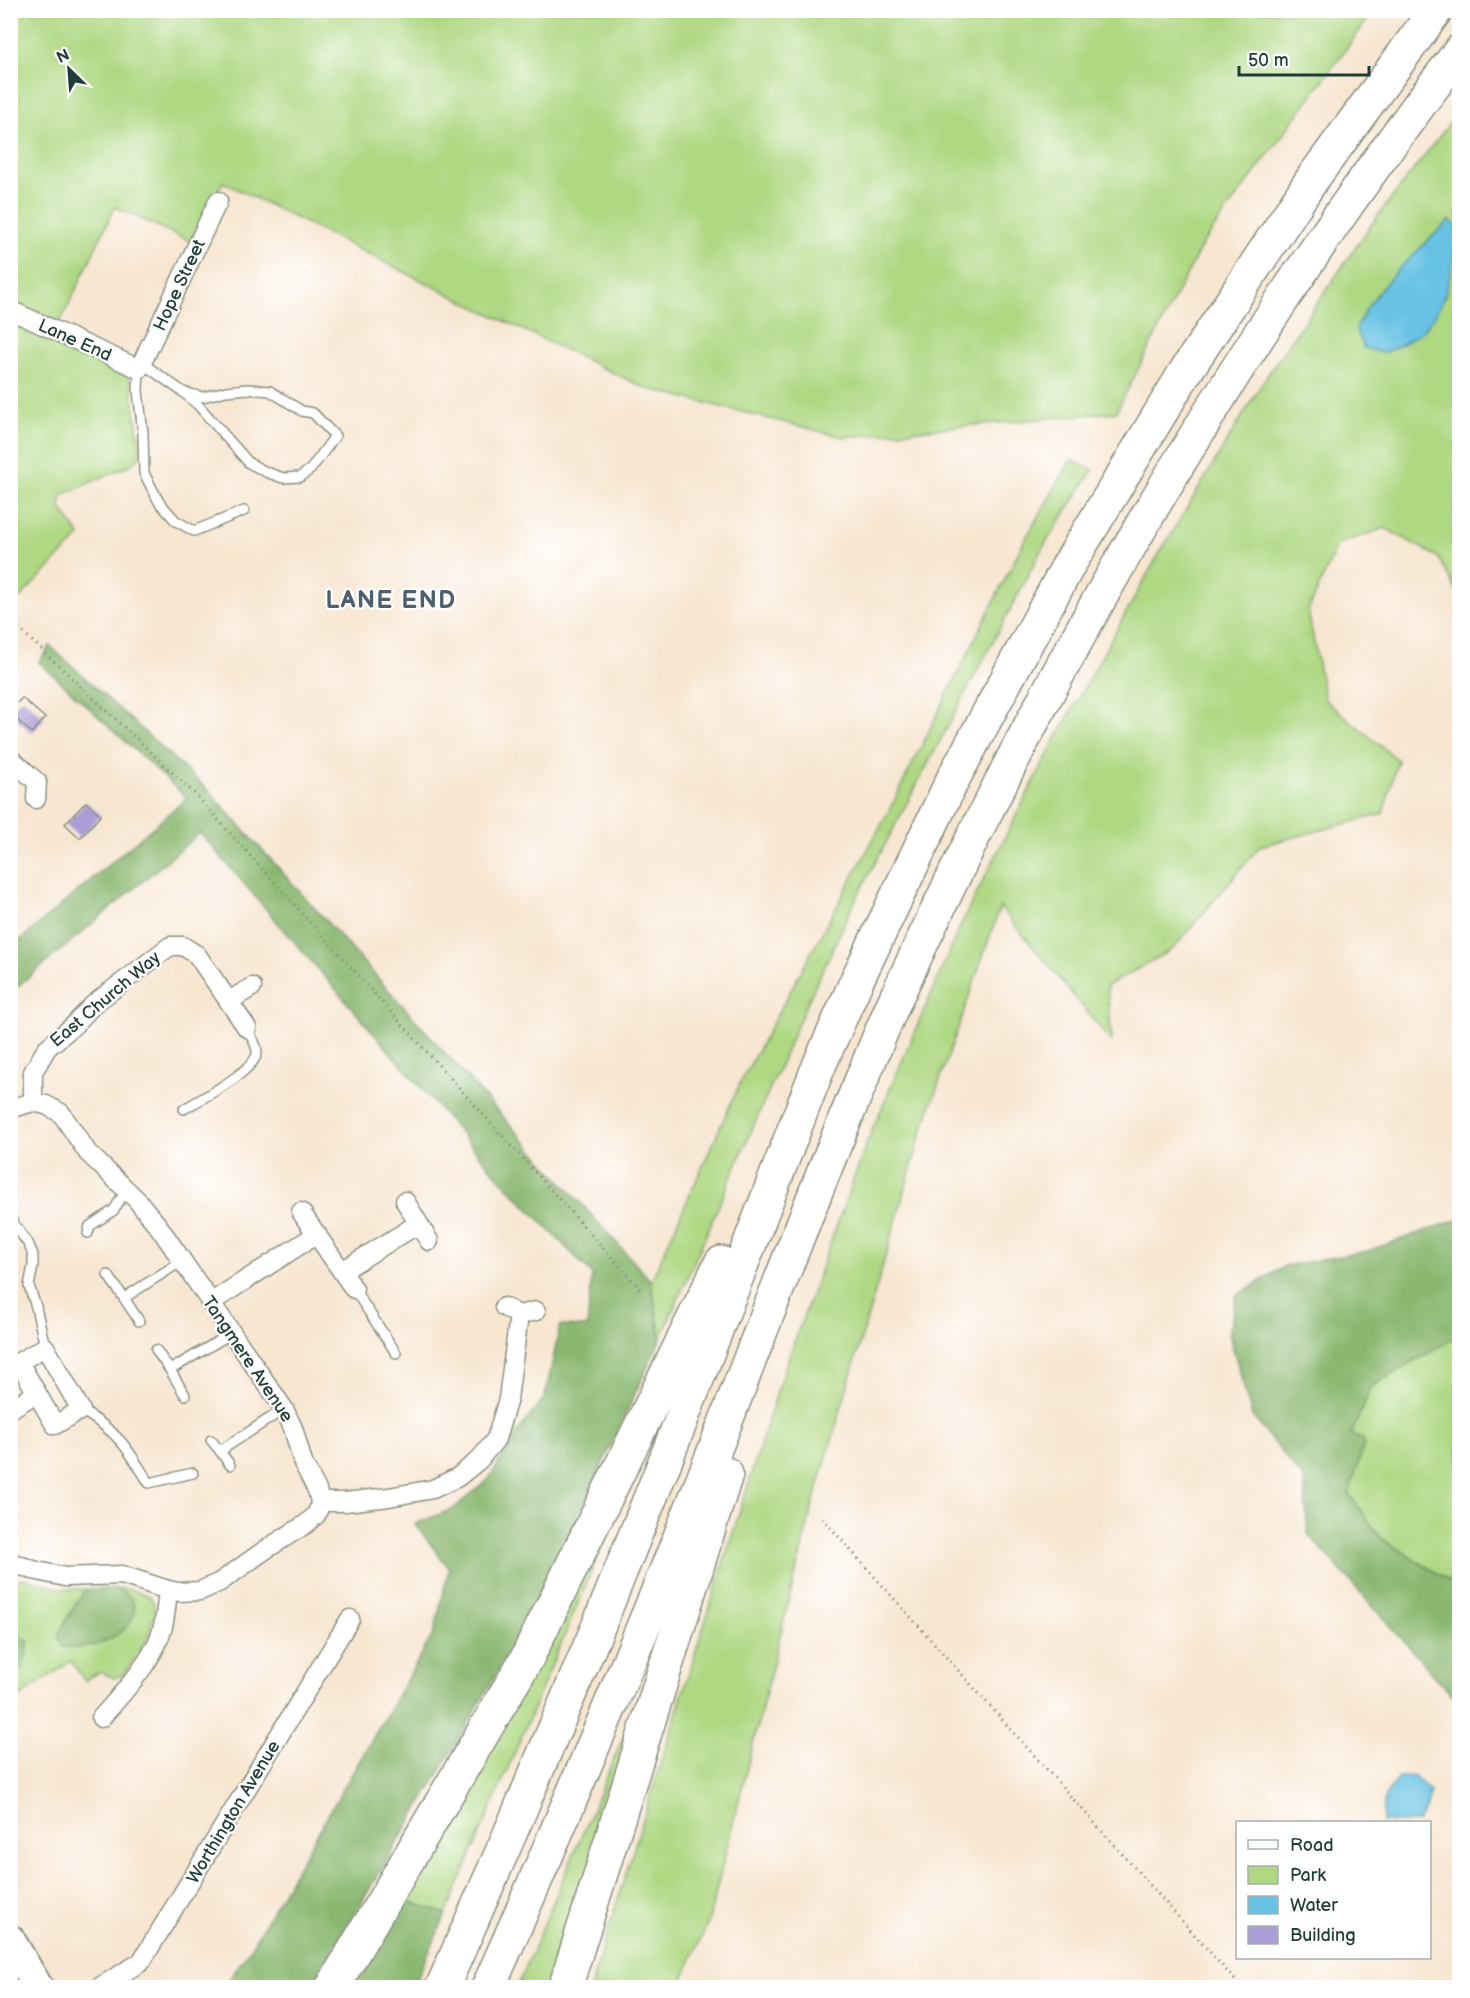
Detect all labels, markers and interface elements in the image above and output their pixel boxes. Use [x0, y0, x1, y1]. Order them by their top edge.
north arrow [39, 39, 99, 99]
scale bar [1239, 39, 1370, 77]
text: N [54, 46, 73, 68]
text: 50 m [1248, 50, 1289, 71]
street label: Hope Street [149, 236, 210, 334]
street label: Lane End [35, 315, 115, 366]
district label: LANE END [326, 586, 456, 615]
street label: East Church Way [46, 947, 165, 1052]
street label: Tangmere Avenue [198, 1292, 298, 1426]
street label: Worthington Avenue [182, 1737, 285, 1888]
legend [1236, 1821, 1431, 1959]
text: Road [1290, 1835, 1334, 1856]
text: Park [1290, 1865, 1326, 1886]
text: Water [1290, 1895, 1338, 1916]
text: Building [1290, 1925, 1356, 1946]

